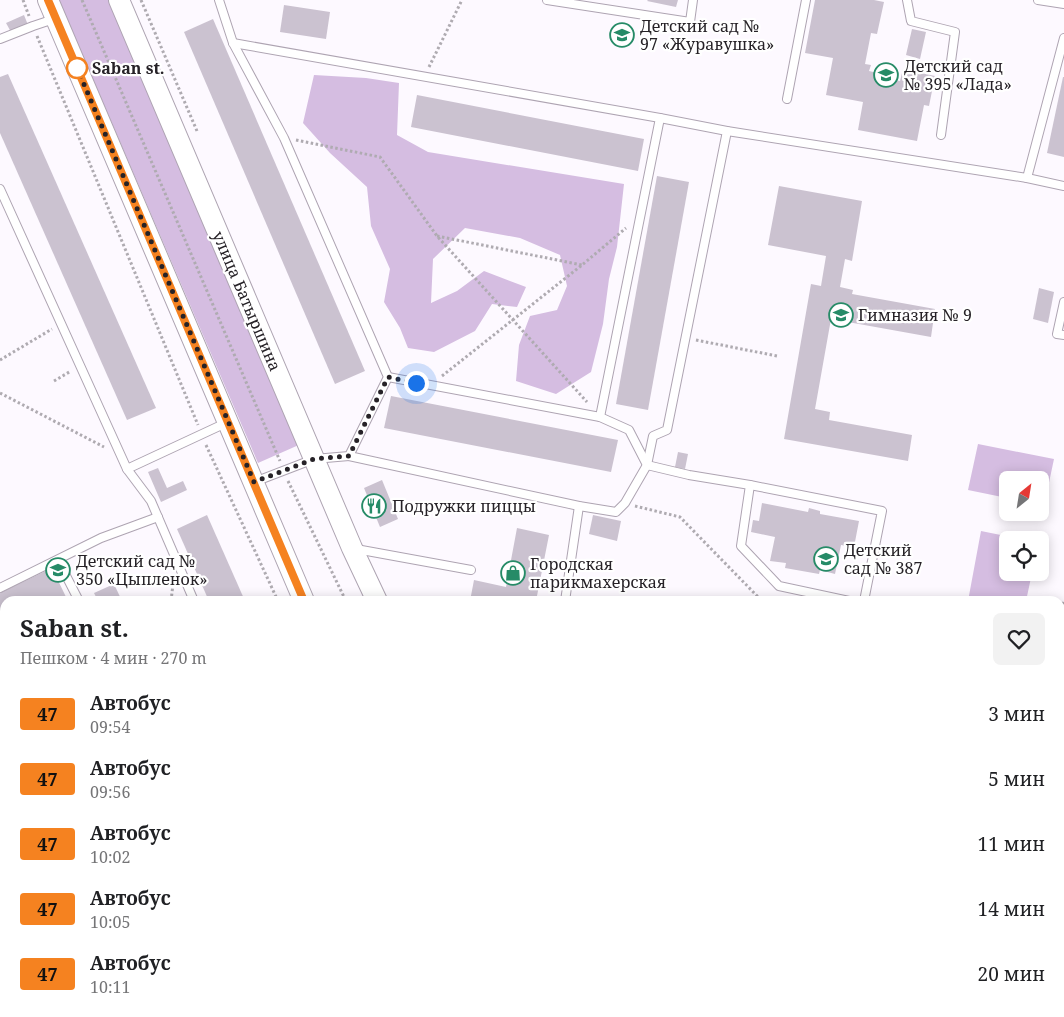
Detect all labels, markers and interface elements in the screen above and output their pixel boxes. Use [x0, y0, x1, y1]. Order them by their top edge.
place label: Детский сад № 97 «Журавушка» [640, 15, 774, 55]
school or university icon: Детский сад № 97 «Журавушка» [609, 22, 635, 48]
place label: Детский сад № 395 «Лада» [904, 55, 1012, 95]
marker: Saban st. [66, 57, 88, 79]
place label: Saban st. [92, 57, 165, 79]
school or university icon: Детский сад № 395 «Лада» [873, 62, 899, 88]
street label: улица Батыршина [208, 228, 286, 374]
school or university icon: Гимназия № 9 [828, 302, 854, 328]
place label: Гимназия № 9 [858, 304, 972, 326]
your location [404, 371, 429, 396]
north arrow [999, 471, 1049, 521]
map controls [999, 471, 1049, 581]
restaurant icon: Подружки пиццы [361, 493, 387, 519]
place label: Подружки пиццы [392, 495, 536, 517]
button: locate [999, 531, 1049, 581]
place label: Детский сад № 387 [844, 539, 922, 579]
school or university icon: Детский сад № 387 [813, 546, 839, 572]
place label: Детский сад № 350 «Цыпленок» [76, 550, 208, 590]
place label: Городская парикмахерская [530, 553, 666, 593]
school or university icon: Детский сад № 350 «Цыпленок» [45, 557, 71, 583]
shop icon: Городская парикмахерская [500, 560, 526, 586]
text: Saban st. [20, 611, 129, 644]
button: heart [993, 613, 1045, 665]
text: Пешком · 4 мин · 270 m [20, 647, 207, 669]
text: Автобус [90, 690, 171, 716]
text: 3 мин [988, 701, 1045, 727]
text: 47 [37, 702, 58, 726]
text: 09:54 [90, 716, 130, 738]
text: Автобус [90, 755, 171, 781]
text: 5 мин [988, 766, 1045, 792]
text: 47 [37, 767, 58, 791]
text: 09:56 [90, 781, 130, 803]
text: Автобус [90, 820, 171, 846]
text: 11 мин [978, 831, 1045, 857]
text: 47 [37, 832, 58, 856]
text: 10:02 [90, 846, 130, 868]
text: Автобус [90, 885, 171, 911]
text: 14 мин [978, 896, 1045, 922]
text: 47 [37, 897, 58, 921]
text: 10:05 [90, 911, 130, 933]
text: Автобус [90, 950, 171, 976]
text: 20 мин [978, 961, 1045, 987]
text: 47 [37, 962, 58, 986]
text: 10:11 [90, 976, 130, 998]

